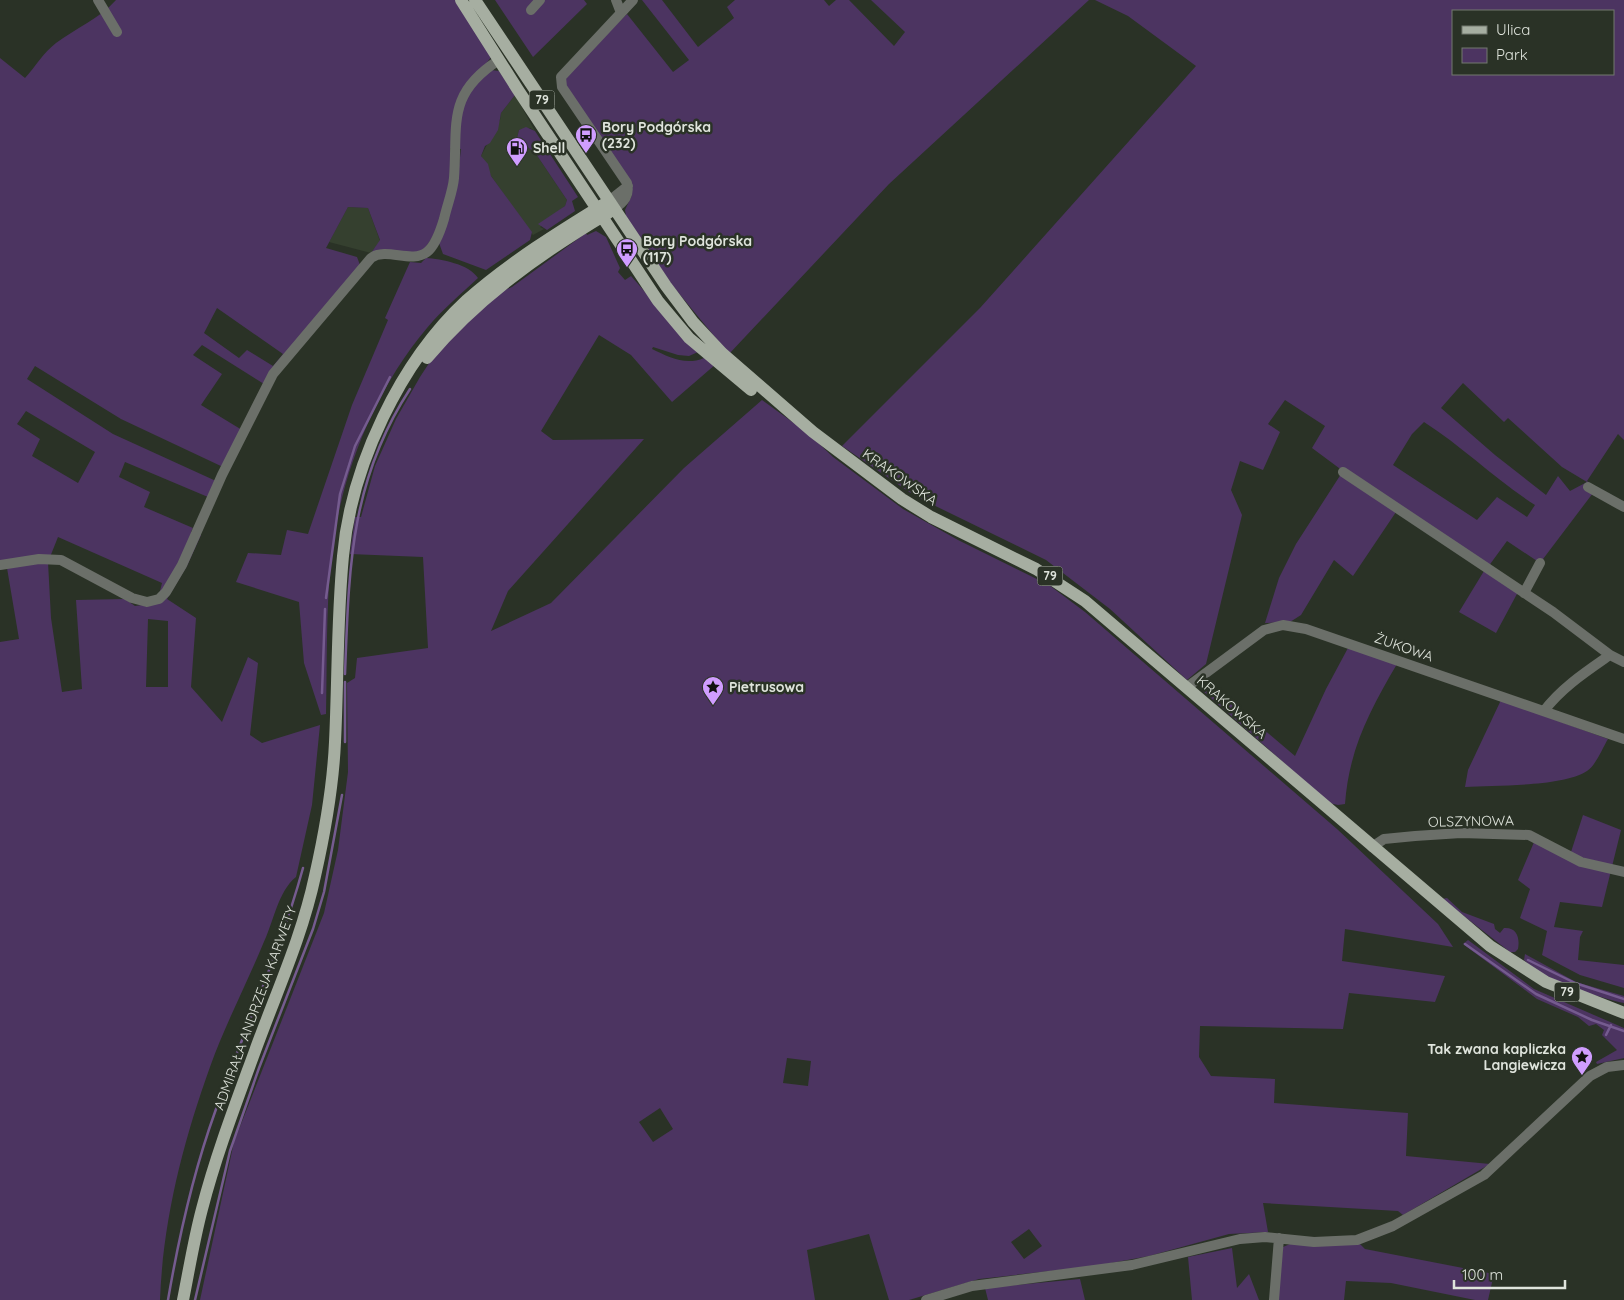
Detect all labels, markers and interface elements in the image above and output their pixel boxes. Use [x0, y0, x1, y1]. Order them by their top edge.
legend [1452, 10, 1614, 75]
text: Ulica [1496, 20, 1530, 39]
text: Park [1496, 45, 1528, 64]
road number: 79 [530, 90, 554, 110]
place label: Bory Podgórska (232) [602, 118, 711, 152]
bus stop icon: Bory Podgórska (232) [574, 123, 598, 154]
fuel station icon: Shell [505, 136, 529, 167]
place label: Shell [533, 139, 565, 157]
place label: Bory Podgórska (117) [643, 232, 752, 266]
bus stop icon: Bory Podgórska (117) [615, 237, 639, 268]
street label: KRAKOWSKA [859, 445, 941, 509]
road number: 79 [1038, 566, 1062, 586]
street label: ŻUKOWA [1372, 629, 1436, 665]
street label: KRAKOWSKA [1193, 672, 1271, 742]
place icon: Pietrusowa [701, 675, 725, 706]
place label: Pietrusowa [729, 678, 804, 696]
street label: OLSZYNOWA [1428, 811, 1514, 831]
street label: ADMIRAŁA ANDRZEJA KARWETY [210, 903, 300, 1112]
road number: 79 [1554, 982, 1580, 1002]
place label: Tak zwana kapliczka Langiewicza [1427, 1040, 1566, 1074]
place icon: Tak zwana kapliczka Langiewicza [1570, 1045, 1594, 1076]
scale bar [1454, 1258, 1565, 1290]
text: 100 m [1462, 1265, 1503, 1284]

